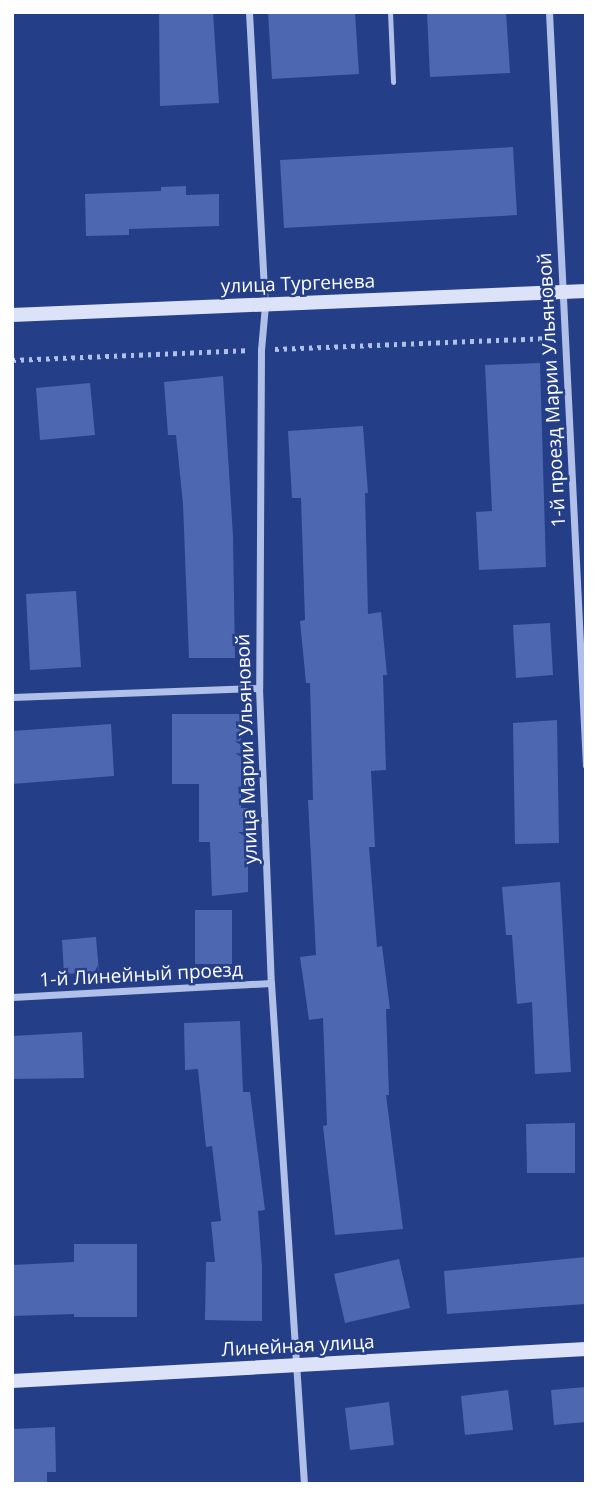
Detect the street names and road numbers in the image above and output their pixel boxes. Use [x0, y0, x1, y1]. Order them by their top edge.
street label: 1-й проезд Марии Ульяновой [533, 252, 571, 528]
street label: улица Тургенева [220, 270, 376, 298]
street label: улица Марии Ульяновой [232, 633, 262, 865]
street label: 1-й Линейный проезд [39, 958, 243, 992]
street label: Линейная улица [221, 1331, 375, 1361]

